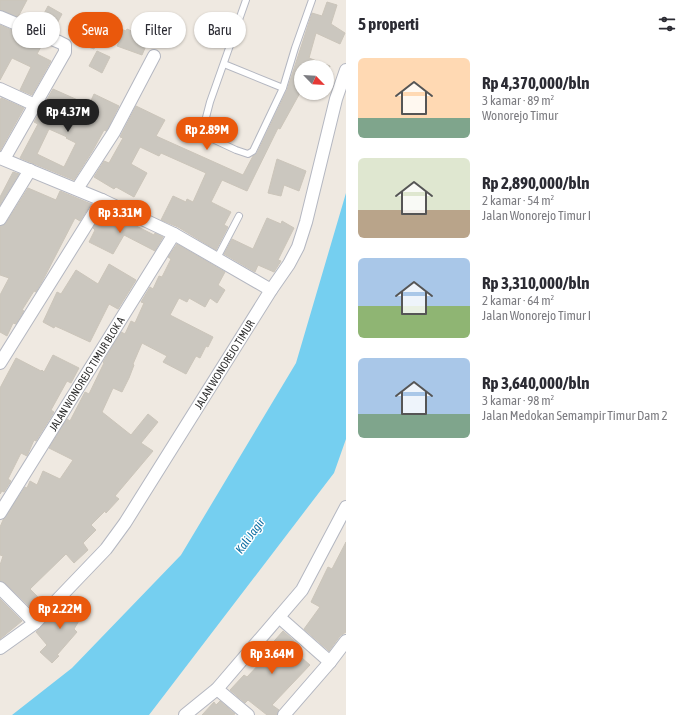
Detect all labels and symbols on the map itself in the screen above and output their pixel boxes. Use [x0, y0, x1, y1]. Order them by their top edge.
north arrow [294, 60, 334, 100]
pin: Rp 4.37M [27, 99, 109, 133]
pin: Rp 2.89M [166, 117, 248, 151]
pin: Rp 3.31M [79, 200, 161, 234]
street label: JALAN WONOREJO TIMUR BLOK A [47, 314, 127, 433]
street label: JALAN WONOREJO TIMUR [192, 317, 257, 411]
water label: Kali Jagir [233, 515, 268, 556]
pin: Rp 2.22M [19, 596, 101, 630]
pin: Rp 3.64M [231, 641, 313, 675]

